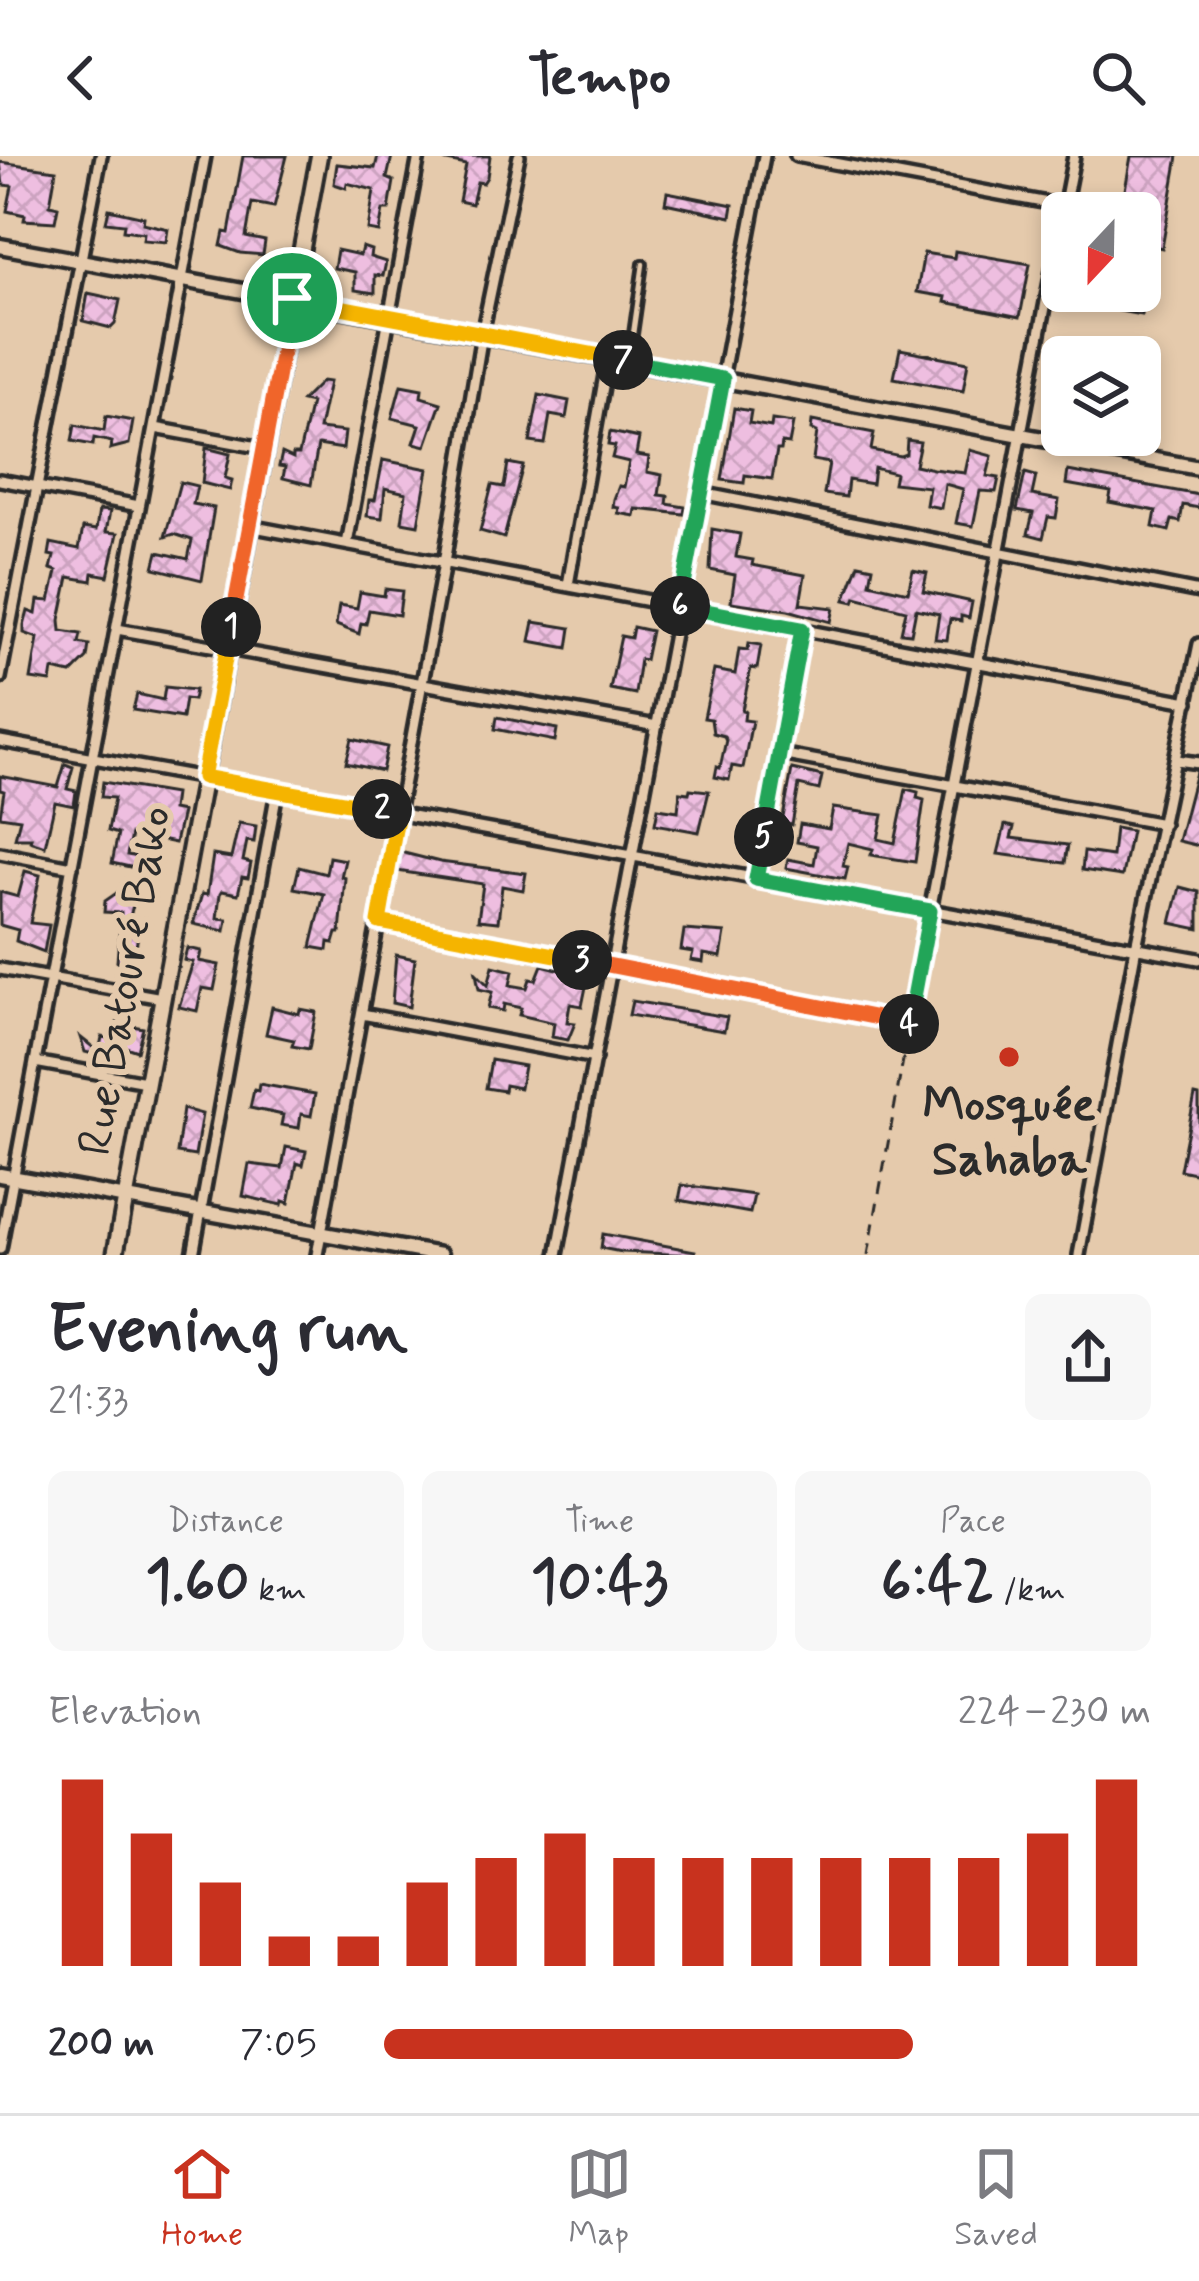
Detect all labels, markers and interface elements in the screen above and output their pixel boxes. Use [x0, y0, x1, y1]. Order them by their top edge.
text: Tempo [528, 43, 671, 114]
icon: back [48, 45, 114, 111]
icon: search [1085, 45, 1151, 111]
north arrow [1041, 192, 1161, 312]
map controls [1041, 192, 1161, 456]
pin [241, 247, 343, 349]
icon: arrive [259, 265, 325, 331]
pin: 7 [593, 330, 653, 390]
button: layers [1041, 336, 1161, 456]
text: 7 [613, 338, 633, 382]
pin: 6 [650, 576, 710, 636]
text: 6 [672, 584, 688, 628]
pin: 1 [201, 597, 261, 657]
text: 1 [224, 605, 238, 649]
pin: 2 [352, 779, 412, 839]
text: 2 [374, 787, 390, 831]
street label: Rue Batouré Bako [64, 801, 188, 1161]
pin: 5 [734, 807, 794, 867]
text: 5 [754, 815, 774, 859]
pin: 3 [552, 930, 612, 990]
text: 3 [575, 938, 589, 982]
pin: 4 [879, 994, 939, 1054]
text: 4 [899, 1002, 919, 1046]
marker: Mosquée Sahaba [996, 1044, 1022, 1070]
place label: Mosquée Sahaba [923, 1074, 1096, 1192]
text: Evening run [48, 1289, 408, 1375]
button: share [1025, 1294, 1151, 1420]
text: 21:33 [48, 1377, 128, 1428]
text: Distance [168, 1500, 284, 1544]
text: Time [565, 1500, 634, 1544]
text: Pace [940, 1500, 1006, 1544]
text: 1.60 [145, 1544, 249, 1623]
text: 10:43 [531, 1544, 668, 1623]
text: 6:42 [881, 1544, 994, 1623]
text: km [249, 1569, 307, 1613]
text: /km [994, 1569, 1066, 1613]
text: Elevation [48, 1687, 202, 1738]
text: 224–230 m [958, 1687, 1151, 1738]
text: 200 m [48, 2019, 154, 2070]
text: 7:05 [240, 2019, 317, 2070]
tab: Home [161, 2141, 243, 2257]
tab: Map [566, 2141, 632, 2257]
tab: Saved [954, 2141, 1038, 2257]

